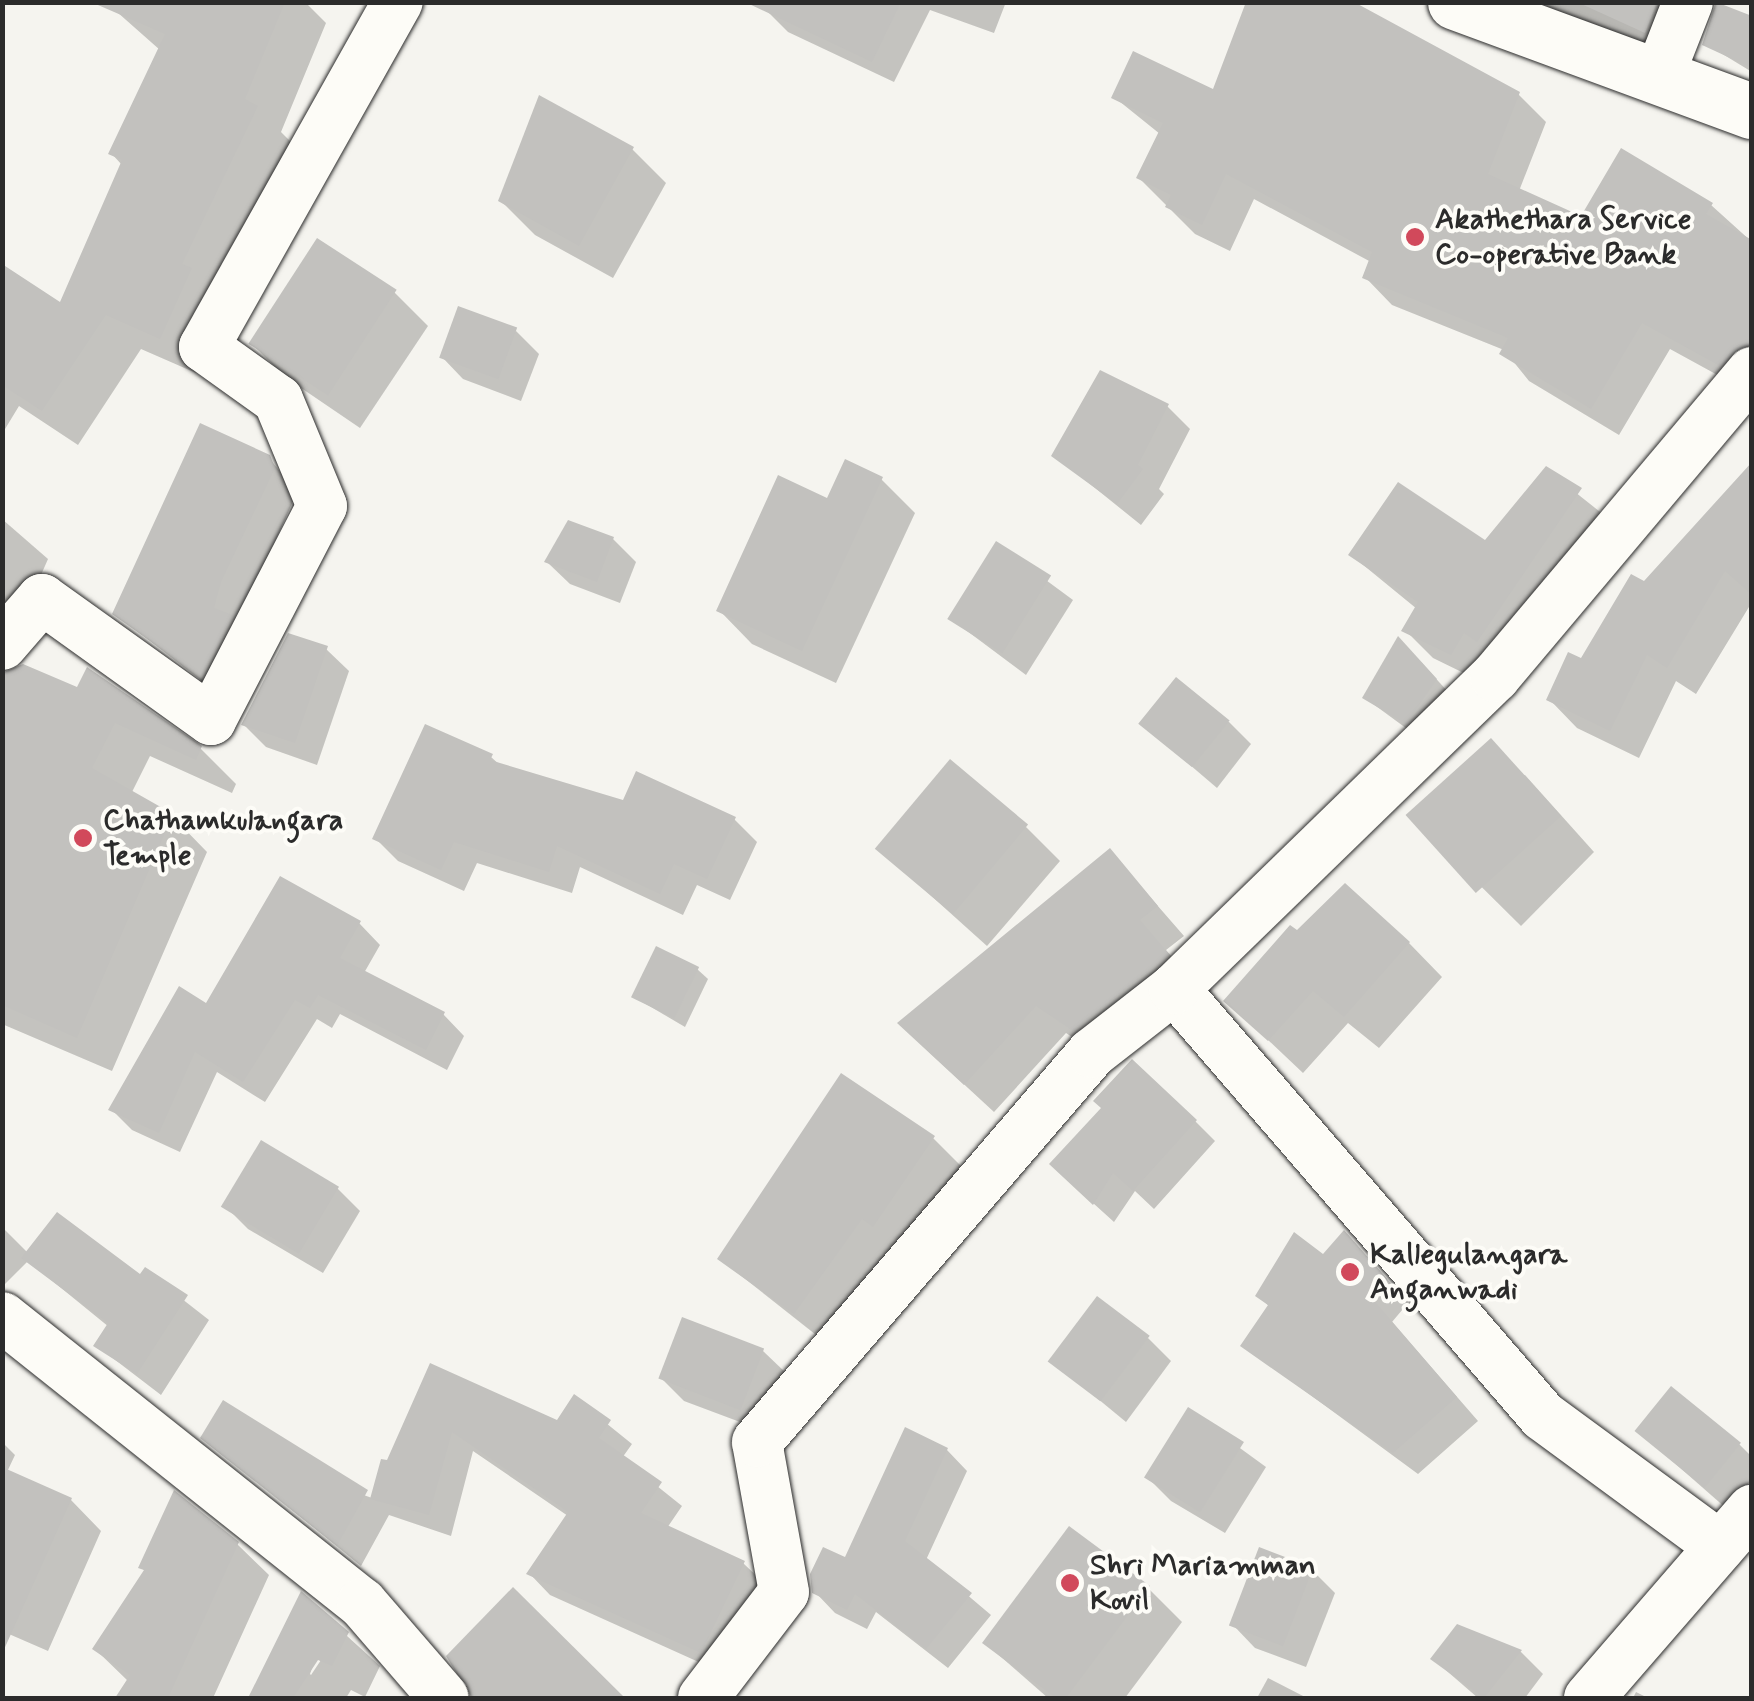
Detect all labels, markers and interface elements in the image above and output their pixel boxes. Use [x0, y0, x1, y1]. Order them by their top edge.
place label: Akathethara Service Co-operative Bank [1435, 202, 1690, 272]
marker: Akathethara Service Co-operative Bank [1404, 226, 1426, 248]
place label: Chathamkulangara Temple [103, 803, 344, 874]
marker: Chathamkulangara Temple [72, 827, 94, 849]
place label: Kallegulangara Anganwadi [1370, 1237, 1567, 1308]
marker: Kallegulangara Anganwadi [1339, 1261, 1361, 1283]
place label: Shri Mariamman Kovil [1090, 1548, 1319, 1618]
marker: Shri Mariamman Kovil [1059, 1572, 1081, 1594]

